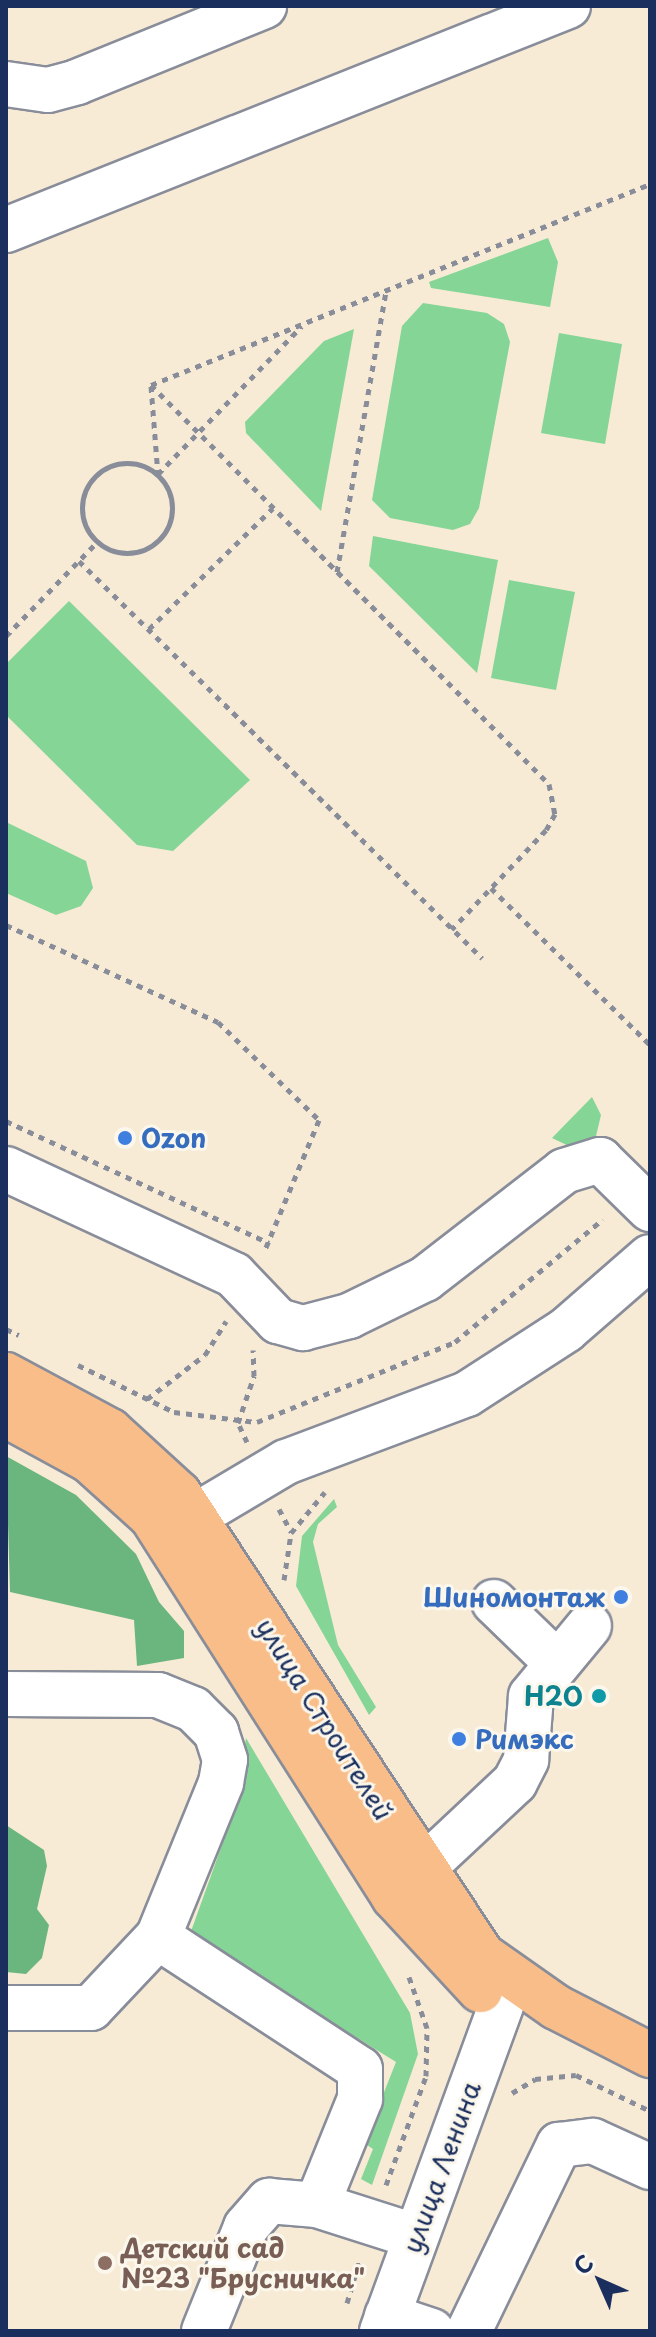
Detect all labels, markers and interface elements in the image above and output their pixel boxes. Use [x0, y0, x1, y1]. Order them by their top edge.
place label: Ozon [141, 1122, 206, 1154]
marker: Ozon [116, 1129, 134, 1147]
place label: Шиномонтаж [423, 1581, 605, 1613]
marker: Шиномонтаж [612, 1588, 630, 1606]
street label: улица Строителей [250, 1612, 400, 1826]
place label: H2O [524, 1680, 583, 1712]
marker: H2O [590, 1687, 608, 1705]
place label: Римэкс [475, 1723, 574, 1755]
marker: Римэкс [450, 1730, 468, 1748]
street label: улица Ленина [395, 2076, 487, 2258]
place label: Детский сад №23 "Брусничка" [121, 2232, 366, 2294]
north arrow [560, 2241, 640, 2321]
text: С [565, 2246, 600, 2281]
marker: Детский сад №23 "Брусничка" [96, 2254, 114, 2272]

